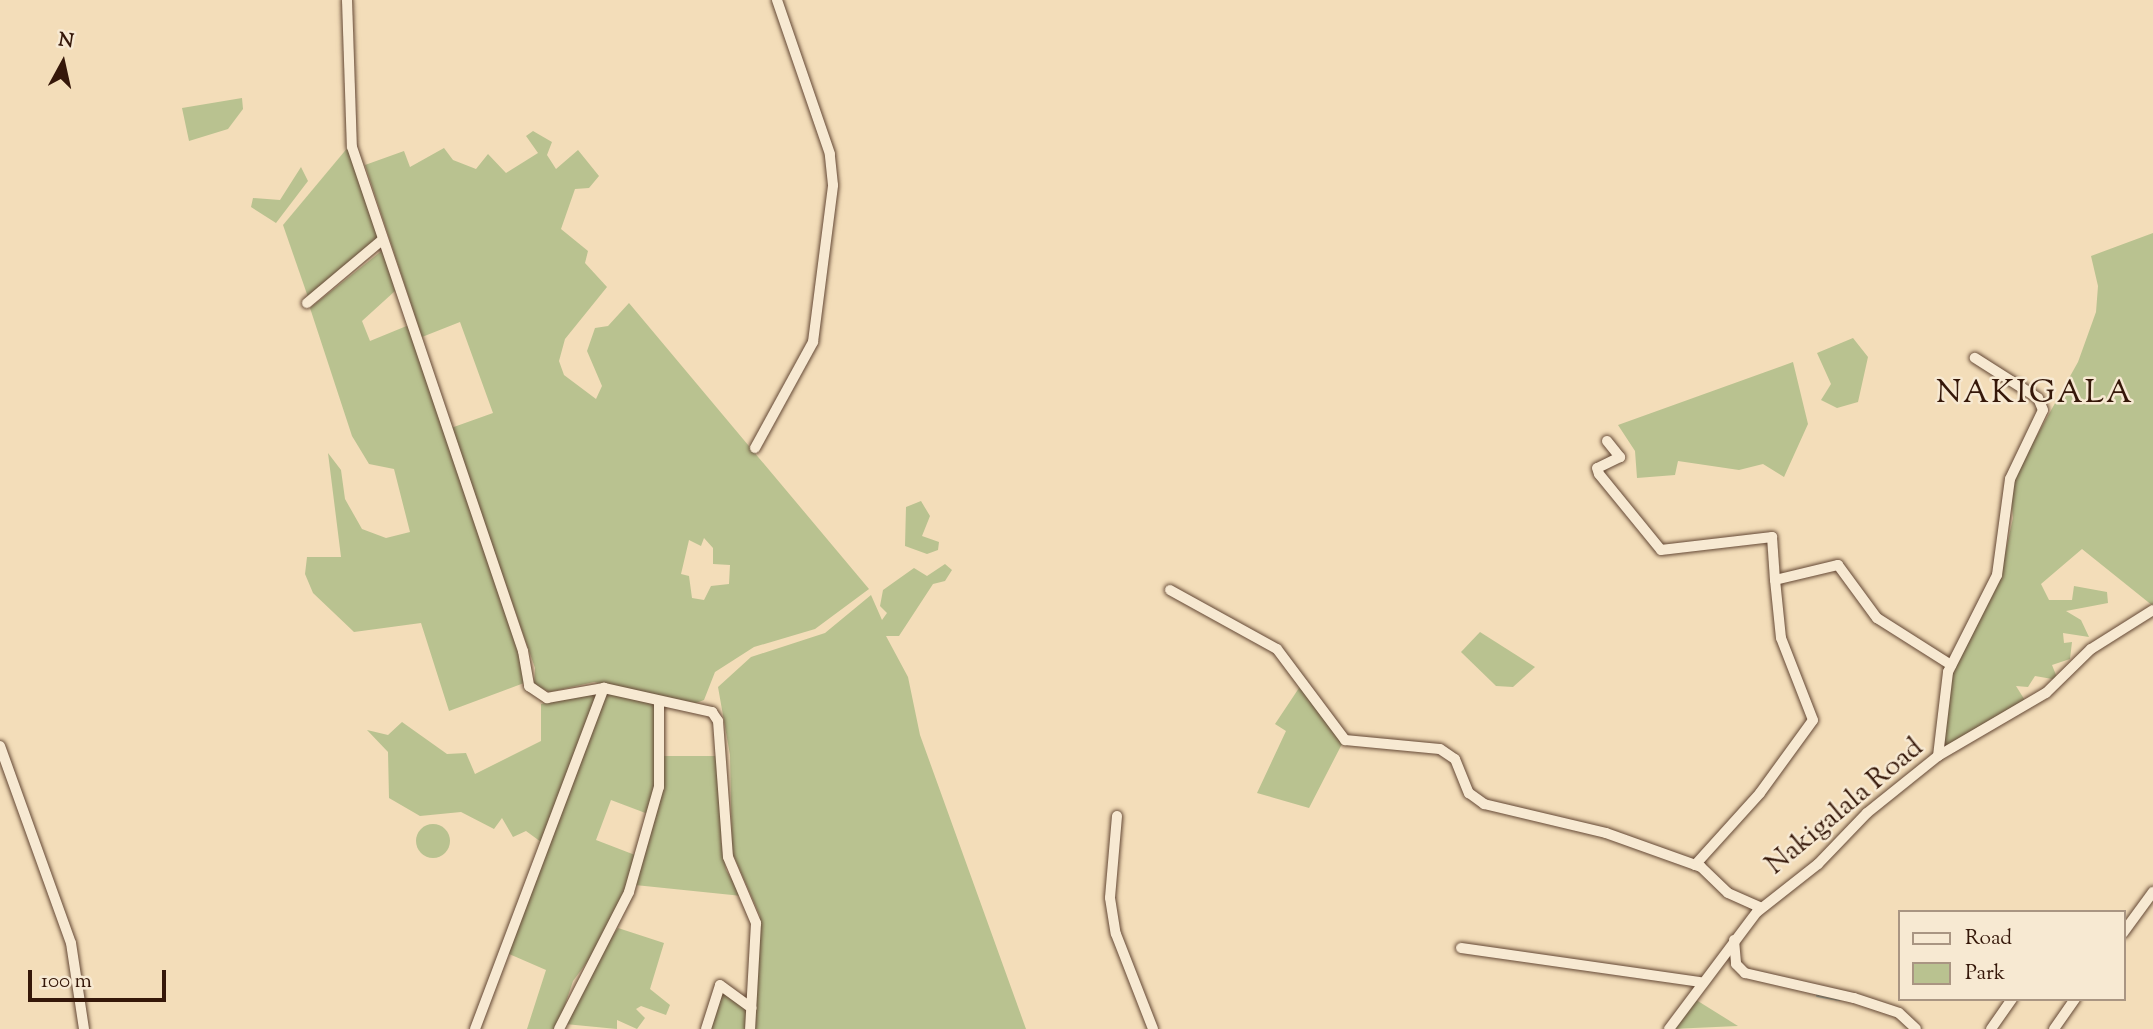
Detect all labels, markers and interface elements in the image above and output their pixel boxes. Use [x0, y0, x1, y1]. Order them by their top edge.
text: N [57, 27, 75, 56]
north arrow [28, 28, 98, 98]
district label: NAKIGALA [1937, 375, 2133, 413]
street label: Nakigalala Road [1759, 731, 1931, 883]
legend [1898, 910, 2125, 1001]
text: Road [1965, 924, 2012, 954]
scale bar [32, 956, 170, 1000]
text: Park [1965, 959, 2005, 989]
text: 100 m [41, 967, 92, 997]

